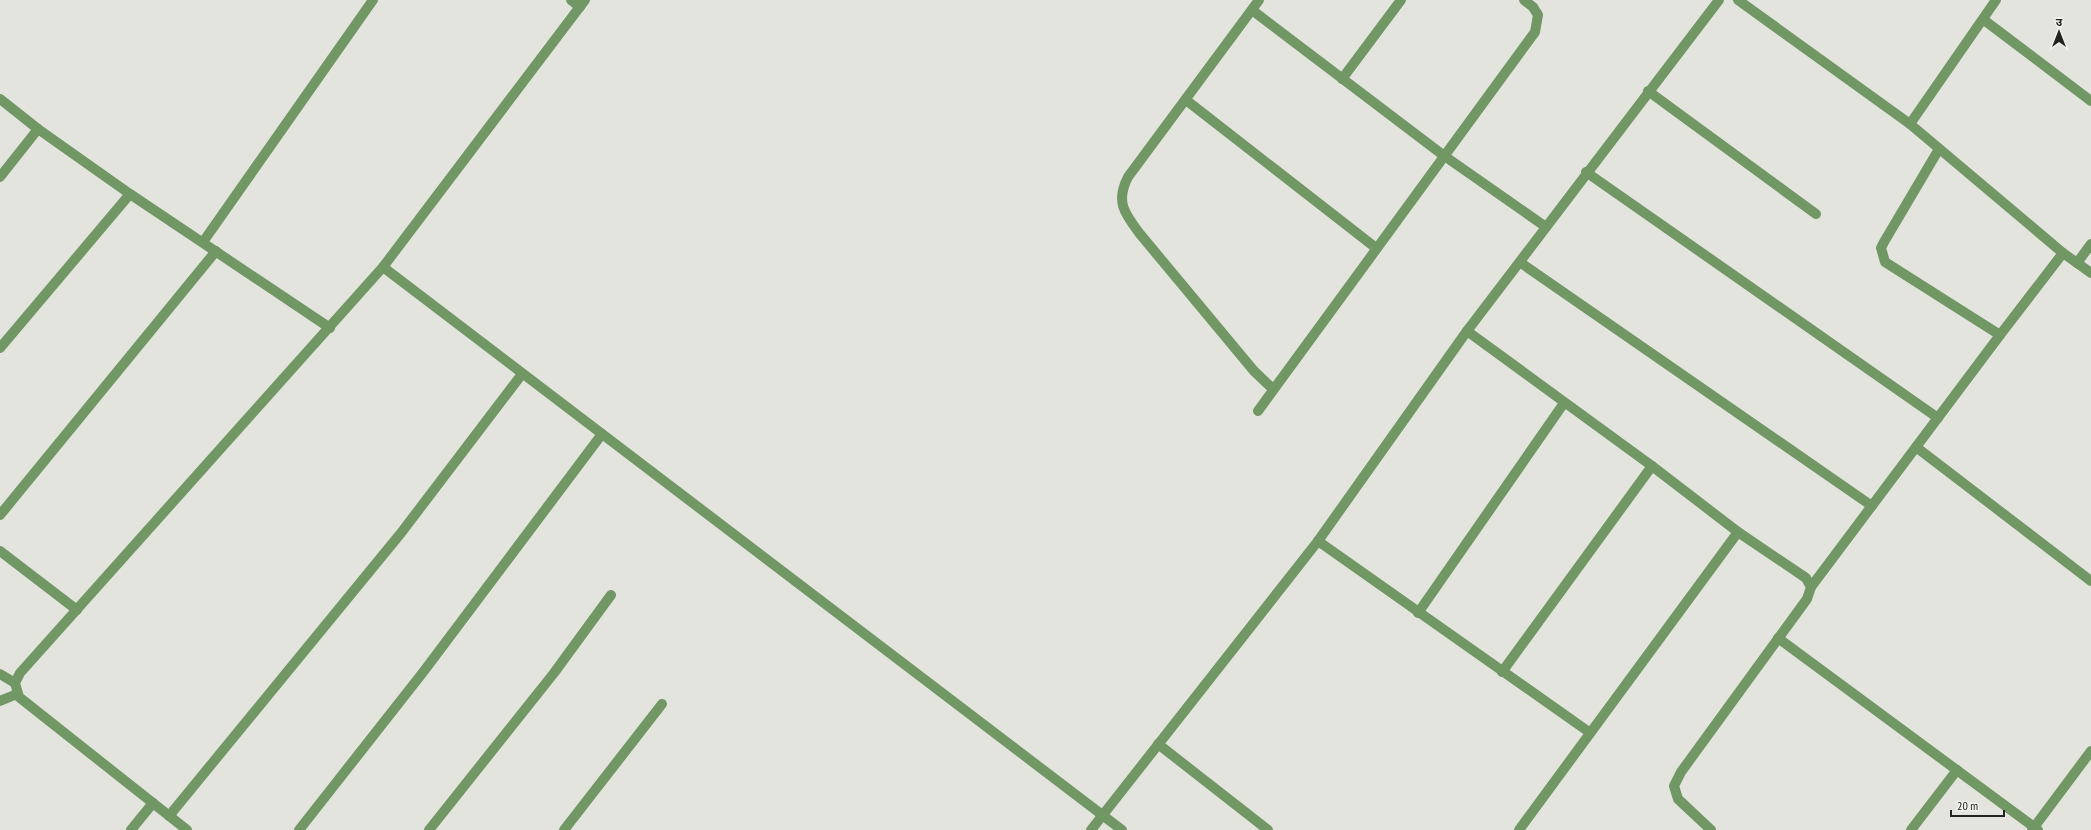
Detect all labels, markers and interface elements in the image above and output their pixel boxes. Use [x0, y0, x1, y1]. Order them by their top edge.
north arrow [2039, 12, 2079, 52]
text: उ [2056, 15, 2063, 29]
scale bar [1951, 792, 2004, 818]
text: 20 m [1957, 798, 1978, 813]

